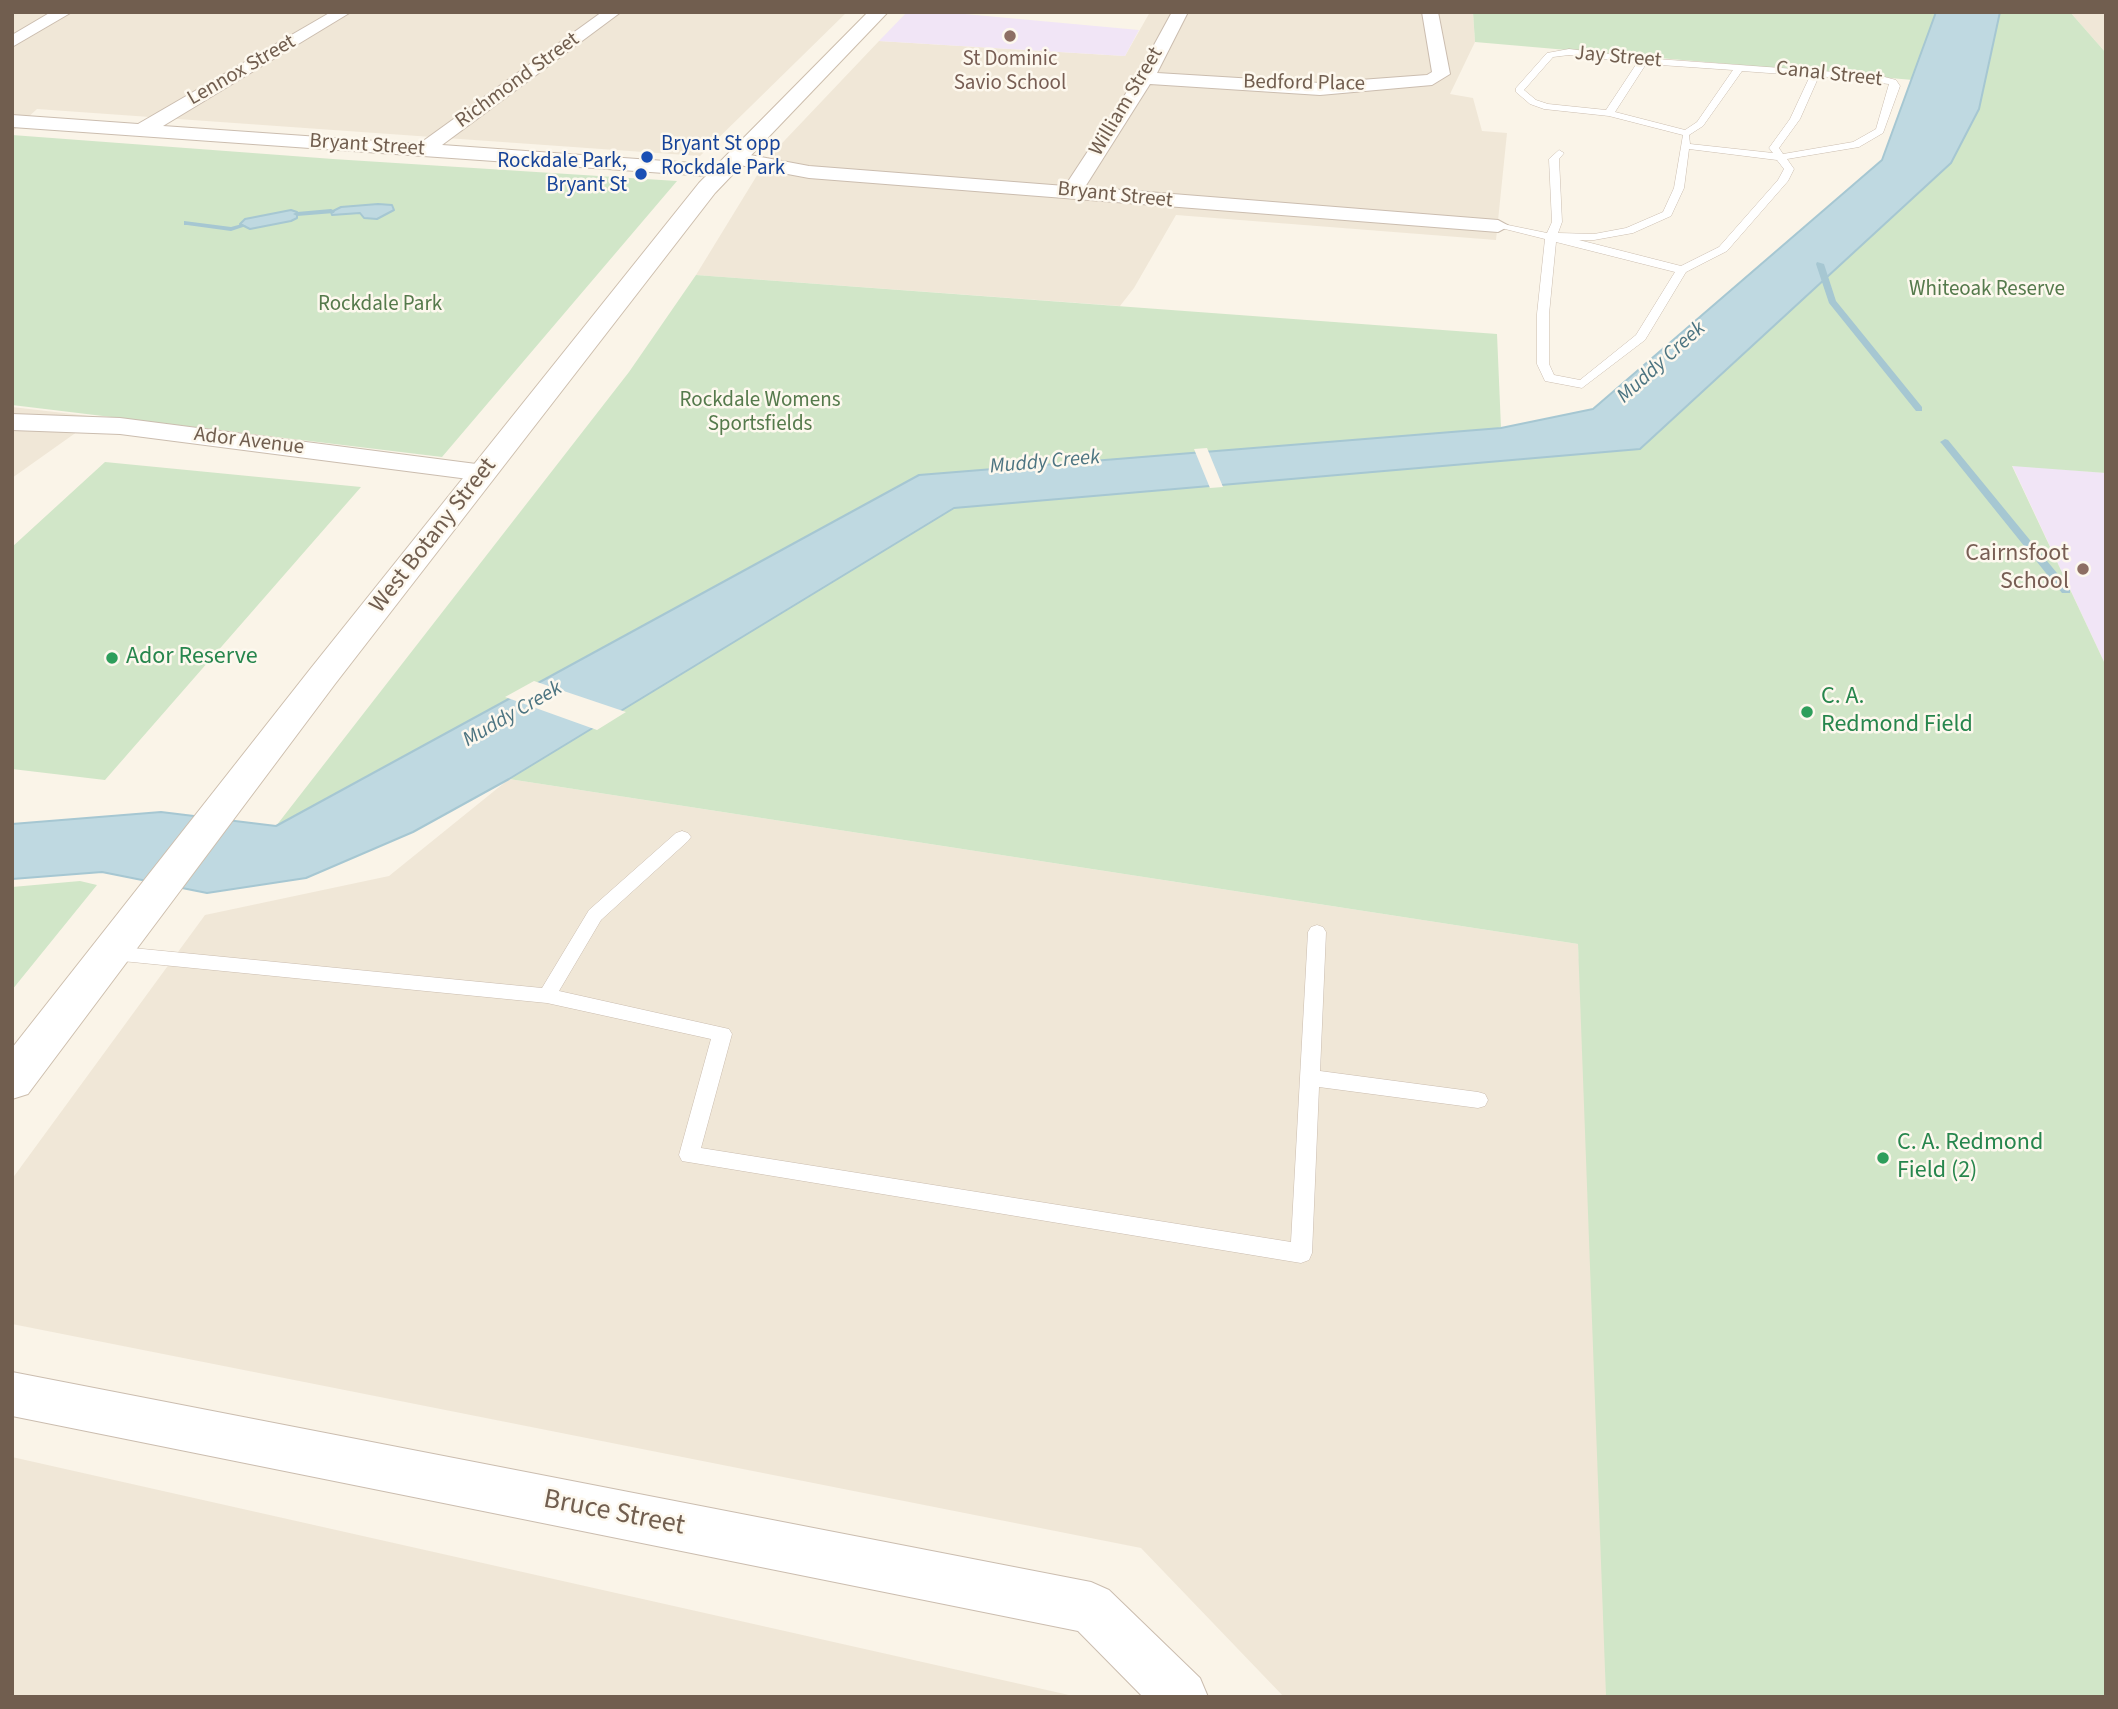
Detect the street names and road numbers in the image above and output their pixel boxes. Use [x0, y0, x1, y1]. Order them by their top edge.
street label: Richmond Street [451, 28, 585, 134]
street label: Lennox Street [184, 30, 300, 112]
street label: Jay Street [1573, 42, 1663, 74]
street label: William Street [1085, 43, 1169, 161]
street label: Canal Street [1775, 57, 1883, 93]
street label: Bedford Place [1243, 70, 1365, 98]
street label: Bryant Street [308, 129, 426, 163]
street label: Bryant Street [1056, 177, 1174, 215]
street label: Ador Avenue [193, 423, 305, 461]
street label: West Botany Street [364, 453, 504, 619]
street label: Bruce Street [540, 1484, 688, 1544]

